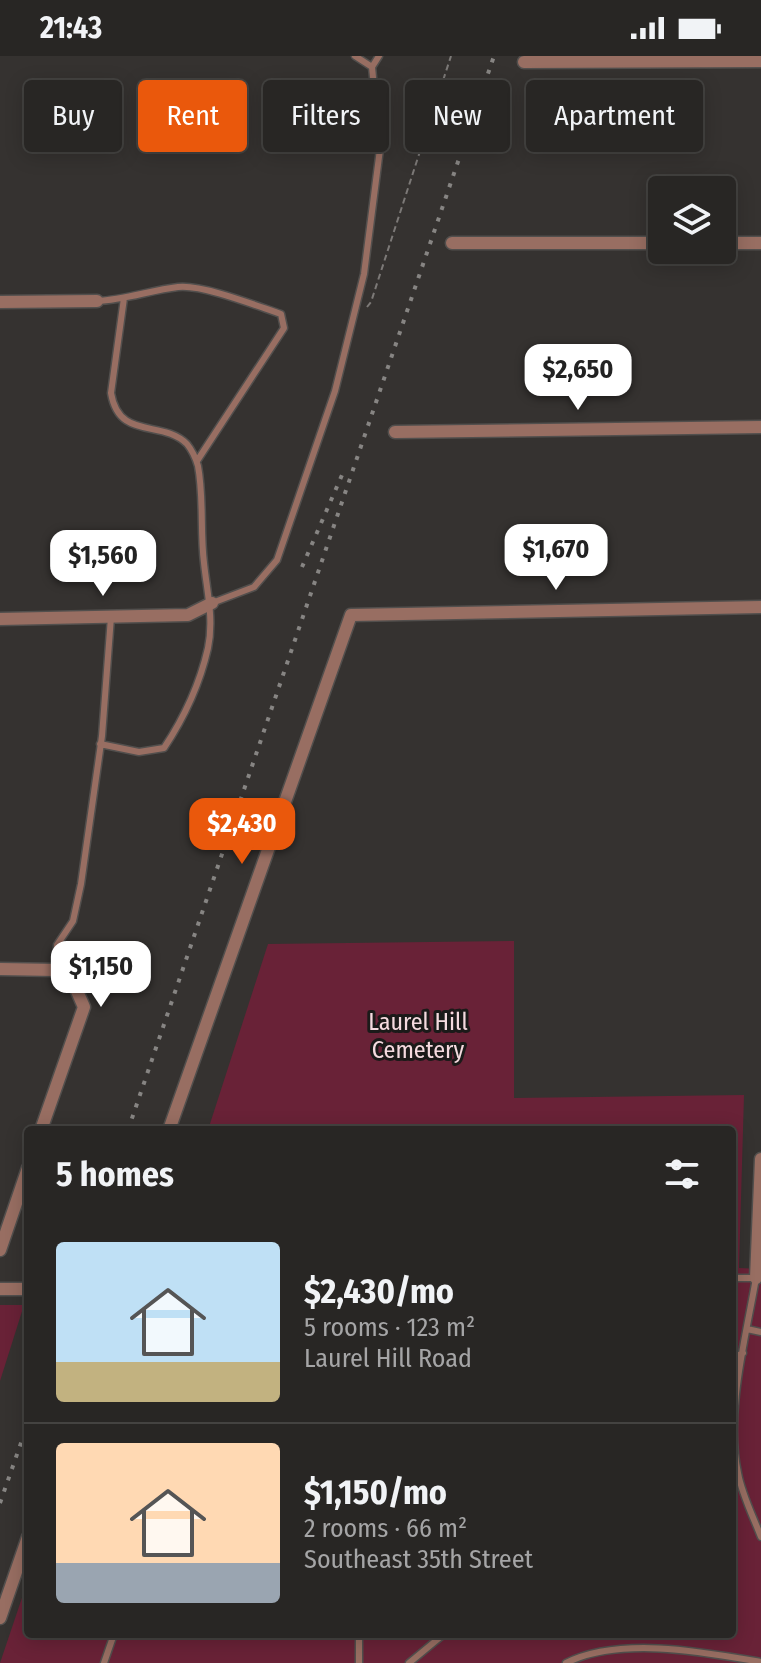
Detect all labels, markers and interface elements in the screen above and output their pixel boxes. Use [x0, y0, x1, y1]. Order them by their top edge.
text: 21:43 [40, 10, 102, 46]
chip: Buy [24, 80, 122, 152]
chip: Rent [138, 80, 247, 152]
chip: Filters [263, 80, 389, 152]
chip: New [405, 80, 510, 152]
chip: Apartment [526, 80, 703, 152]
map controls [648, 176, 736, 264]
button: layers [648, 176, 736, 264]
pin: $2,650 [513, 344, 643, 412]
text: $2,650 [543, 354, 613, 385]
pin: $1,670 [491, 524, 621, 592]
pin: $1,560 [38, 530, 168, 598]
text: $1,670 [523, 534, 589, 565]
text: $1,560 [68, 540, 138, 571]
pin: $2,430 [177, 798, 307, 866]
text: $2,430 [207, 808, 277, 839]
pin: $1,150 [36, 941, 166, 1009]
text: $1,150 [69, 951, 133, 982]
park label: Laurel Hill Cemetery [368, 1008, 468, 1064]
icon: filters [660, 1152, 704, 1196]
text: 5 homes [56, 1154, 174, 1195]
text: $2,430/mo [304, 1271, 454, 1312]
icon: home [120, 1274, 216, 1370]
text: 5 rooms · 123 m² [304, 1312, 475, 1343]
text: Laurel Hill Road [304, 1343, 472, 1374]
text: $1,150/mo [304, 1472, 447, 1513]
icon: home [120, 1475, 216, 1571]
text: 2 rooms · 66 m² [304, 1513, 467, 1544]
text: Southeast 35th Street [304, 1544, 533, 1575]

